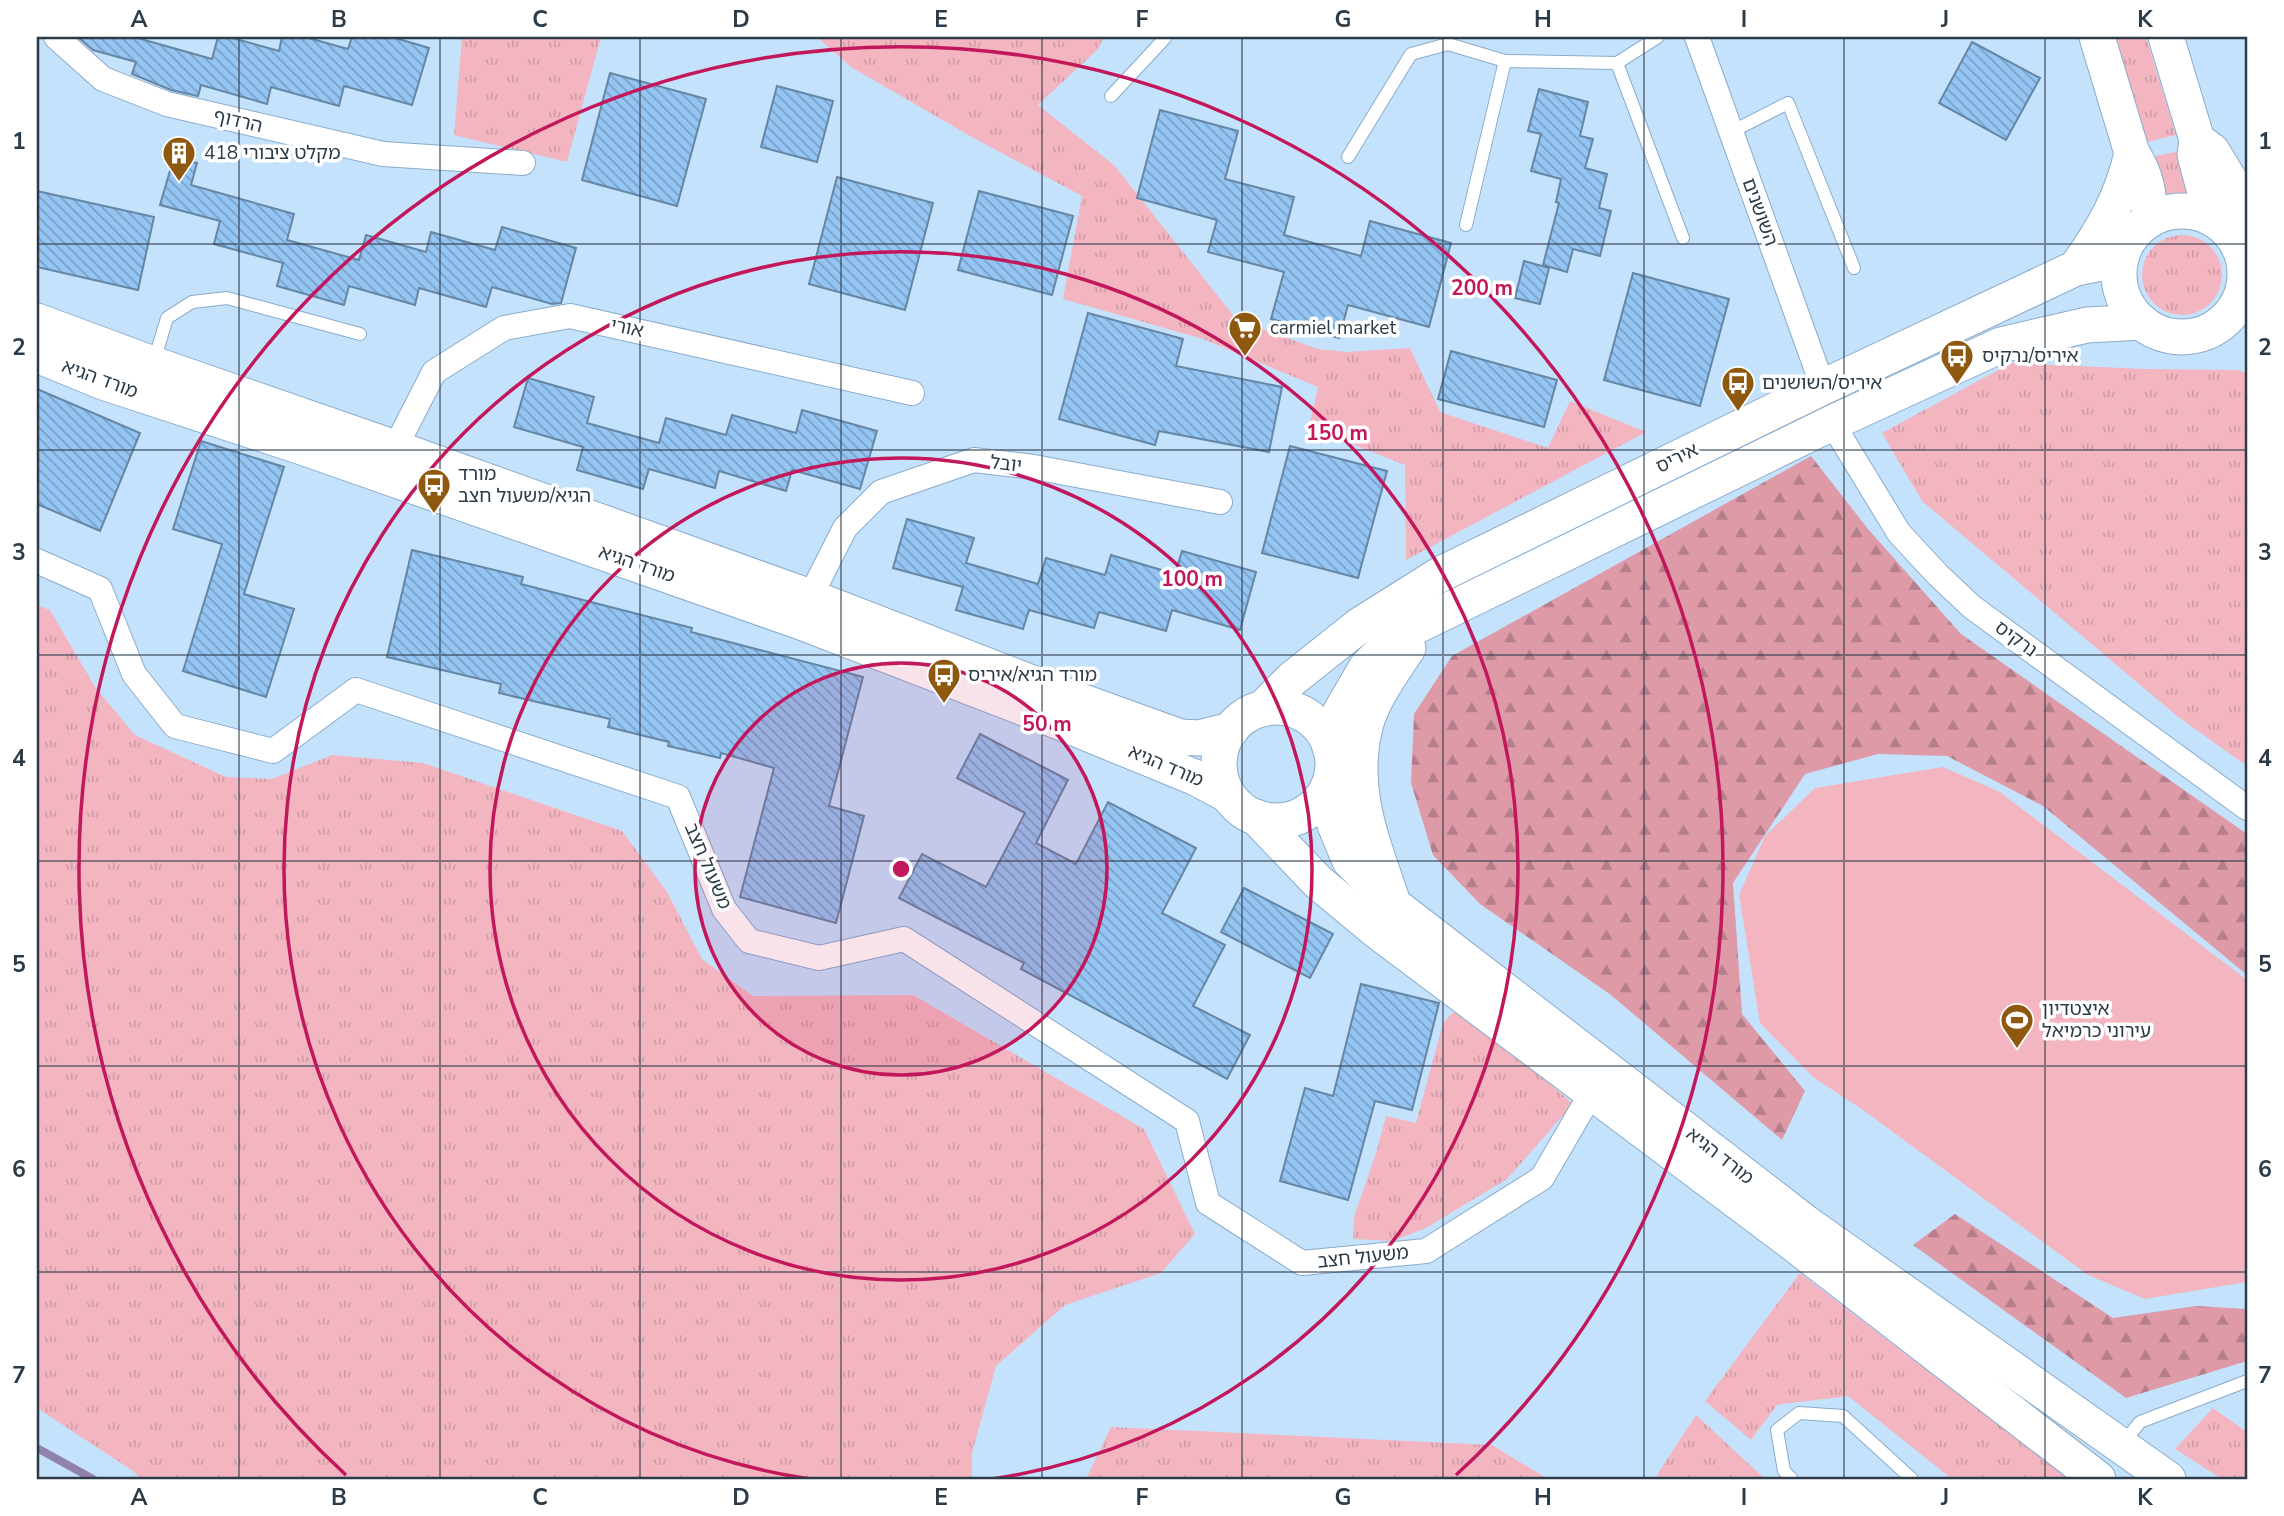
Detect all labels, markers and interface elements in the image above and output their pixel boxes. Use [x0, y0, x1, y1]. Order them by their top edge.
text: A [130, 4, 148, 35]
text: B [331, 4, 347, 35]
text: C [532, 4, 548, 35]
text: D [732, 4, 750, 35]
text: E [934, 4, 948, 35]
text: F [1136, 4, 1149, 35]
text: G [1335, 4, 1351, 35]
text: H [1534, 4, 1552, 35]
text: I [1741, 4, 1747, 35]
text: J [1940, 4, 1949, 35]
text: K [2137, 4, 2153, 35]
street label: הרדוף [211, 103, 265, 139]
text: 1 [12, 126, 26, 157]
text: 1 [2258, 126, 2272, 157]
building icon: מקלט ציבורי 418 [160, 134, 198, 183]
place label: מקלט ציבורי 418 [204, 140, 341, 166]
street label: השושנים [1736, 175, 1784, 249]
text: 200 m [1451, 274, 1513, 302]
supermarket icon: carmiel market [1226, 309, 1264, 358]
street label: אורי [608, 312, 646, 344]
place label: carmiel market [1270, 315, 1396, 341]
text: 2 [12, 332, 26, 363]
text: 2 [2258, 332, 2272, 363]
bus stop icon: איריס/נרקיס [1938, 337, 1976, 386]
place label: איריס/נרקיס [1982, 343, 2079, 369]
street label: מורד הגיא [58, 353, 142, 405]
bus stop icon: איריס/השושנים [1719, 364, 1757, 413]
place label: איריס/השושנים [1762, 370, 1882, 396]
text: 150 m [1306, 419, 1368, 447]
street label: איריס [1651, 437, 1703, 479]
street label: יובל [989, 449, 1023, 479]
place label: מורד הגיא/משעול חצב [458, 461, 591, 509]
bus stop icon: מורד הגיא/משעול חצב [415, 466, 453, 515]
text: 3 [12, 537, 26, 568]
text: 3 [2258, 537, 2272, 568]
street label: מורד הגיא [595, 539, 679, 589]
text: 100 m [1161, 565, 1223, 593]
street label: נרקיס [1989, 615, 2043, 663]
bus stop icon: מורד הגיא/איריס [925, 656, 963, 705]
place label: מורד הגיא/איריס [968, 662, 1097, 688]
text: 50 m [1022, 710, 1072, 738]
street label: מורד הגיא [1124, 739, 1208, 793]
text: 4 [12, 743, 26, 774]
text: 4 [2258, 743, 2272, 774]
street label: משעול חצב [678, 819, 738, 913]
centre of rings [889, 857, 913, 881]
text: 5 [12, 949, 26, 980]
text: 5 [2258, 949, 2272, 980]
place label: איצטדיון עירוני כרמיאל [2042, 996, 2151, 1044]
sports icon: איצטדיון עירוני כרמיאל [1998, 1001, 2036, 1050]
street label: מורד הגיא [1681, 1121, 1759, 1191]
text: 6 [12, 1154, 26, 1185]
text: 6 [2258, 1154, 2272, 1185]
street label: משעול חצב [1316, 1239, 1410, 1275]
text: 7 [12, 1360, 26, 1391]
text: 7 [2258, 1360, 2272, 1391]
text: A [130, 1482, 148, 1513]
text: B [331, 1482, 347, 1513]
text: C [532, 1482, 548, 1513]
text: D [732, 1482, 750, 1513]
text: E [934, 1482, 948, 1513]
text: F [1136, 1482, 1149, 1513]
text: G [1335, 1482, 1351, 1513]
text: H [1534, 1482, 1552, 1513]
text: I [1741, 1482, 1747, 1513]
text: J [1940, 1482, 1949, 1513]
text: K [2137, 1482, 2153, 1513]

